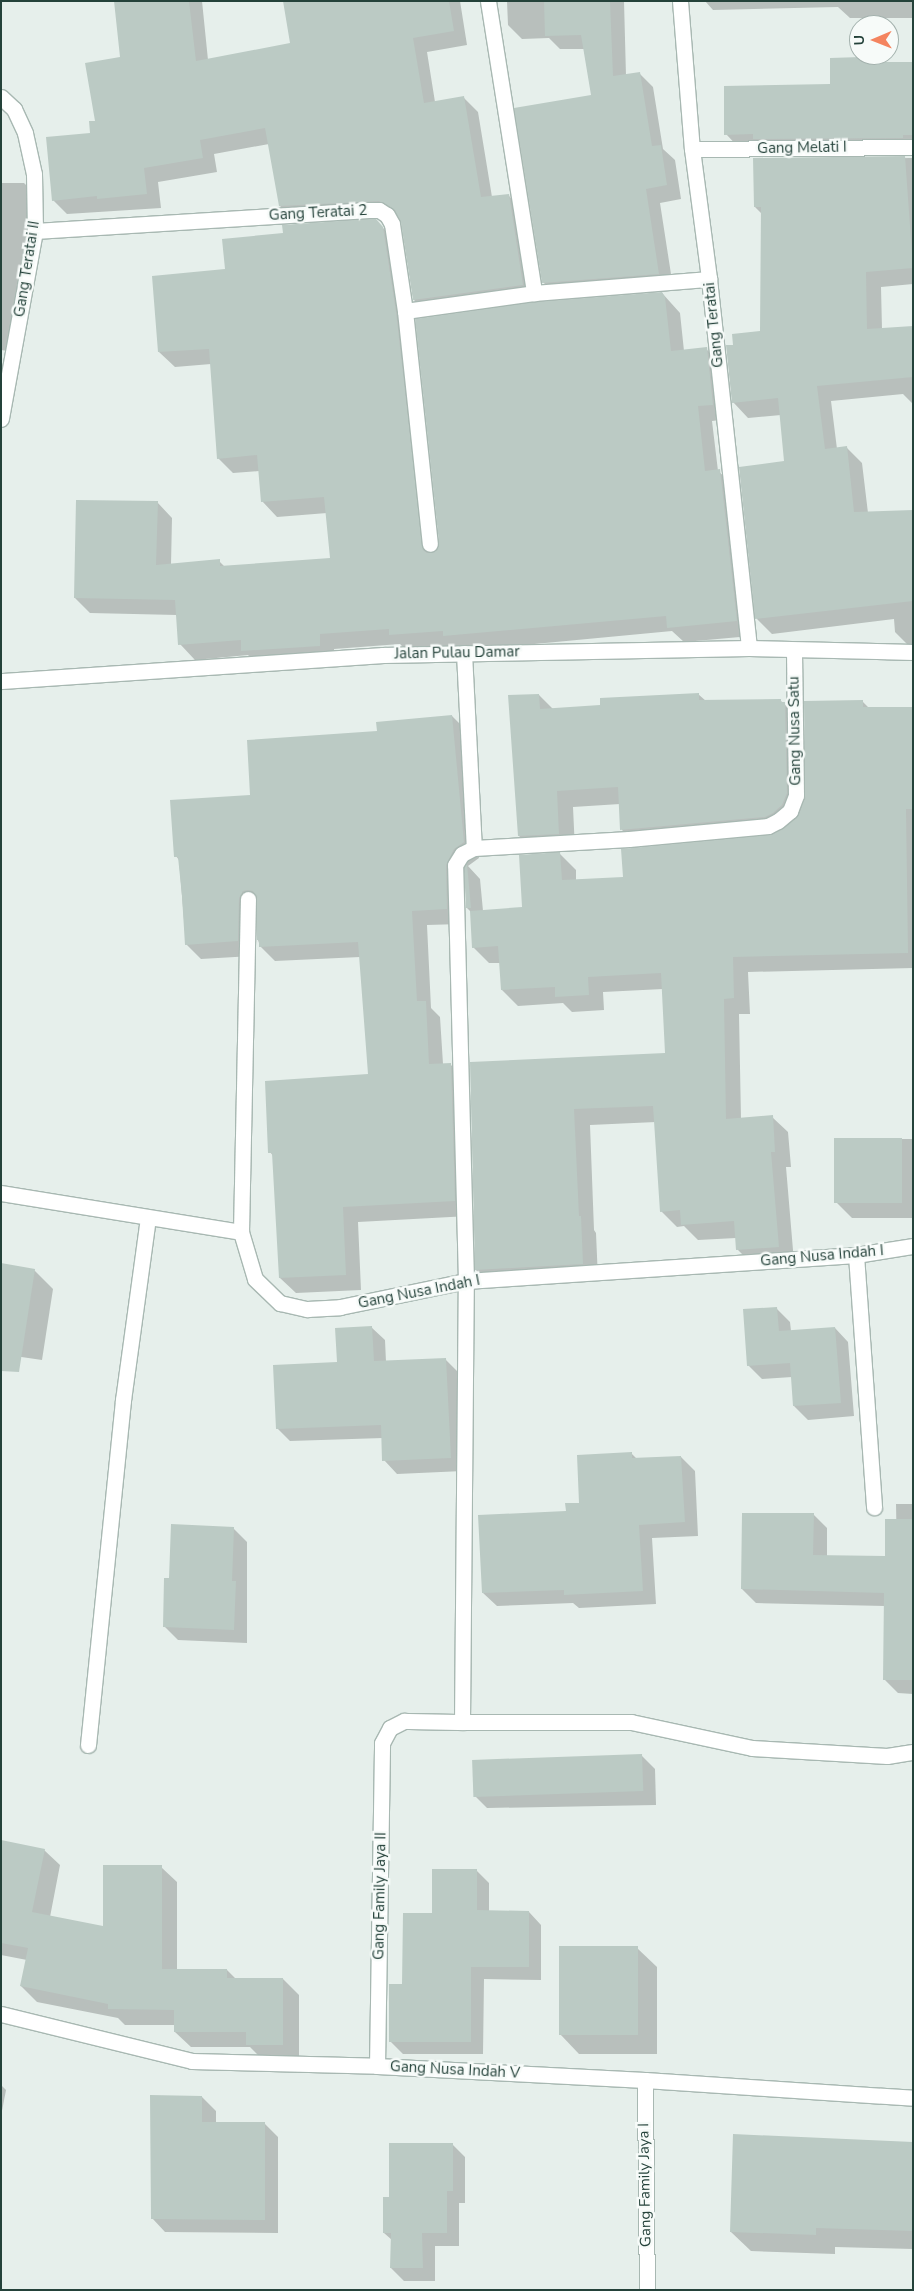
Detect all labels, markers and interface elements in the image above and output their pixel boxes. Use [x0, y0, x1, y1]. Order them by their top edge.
north arrow [849, 15, 899, 65]
text: U [850, 35, 869, 46]
street label: Gang Melati I [757, 138, 847, 158]
street label: Gang Teratai 2 [268, 201, 368, 225]
street label: Gang Teratai II [10, 220, 44, 318]
street label: Gang Teratai [701, 281, 727, 369]
street label: Jalan Pulau Damar [394, 643, 520, 663]
street label: Gang Nusa Satu [785, 676, 805, 786]
street label: Gang Nusa Indah I [760, 1242, 884, 1270]
street label: Gang Nusa Indah I [357, 1271, 481, 1313]
street label: Gang Family Jaya II [370, 1832, 390, 1960]
street label: Gang Nusa Indah V [389, 2058, 521, 2082]
street label: Gang Family Jaya I [635, 2123, 655, 2247]

